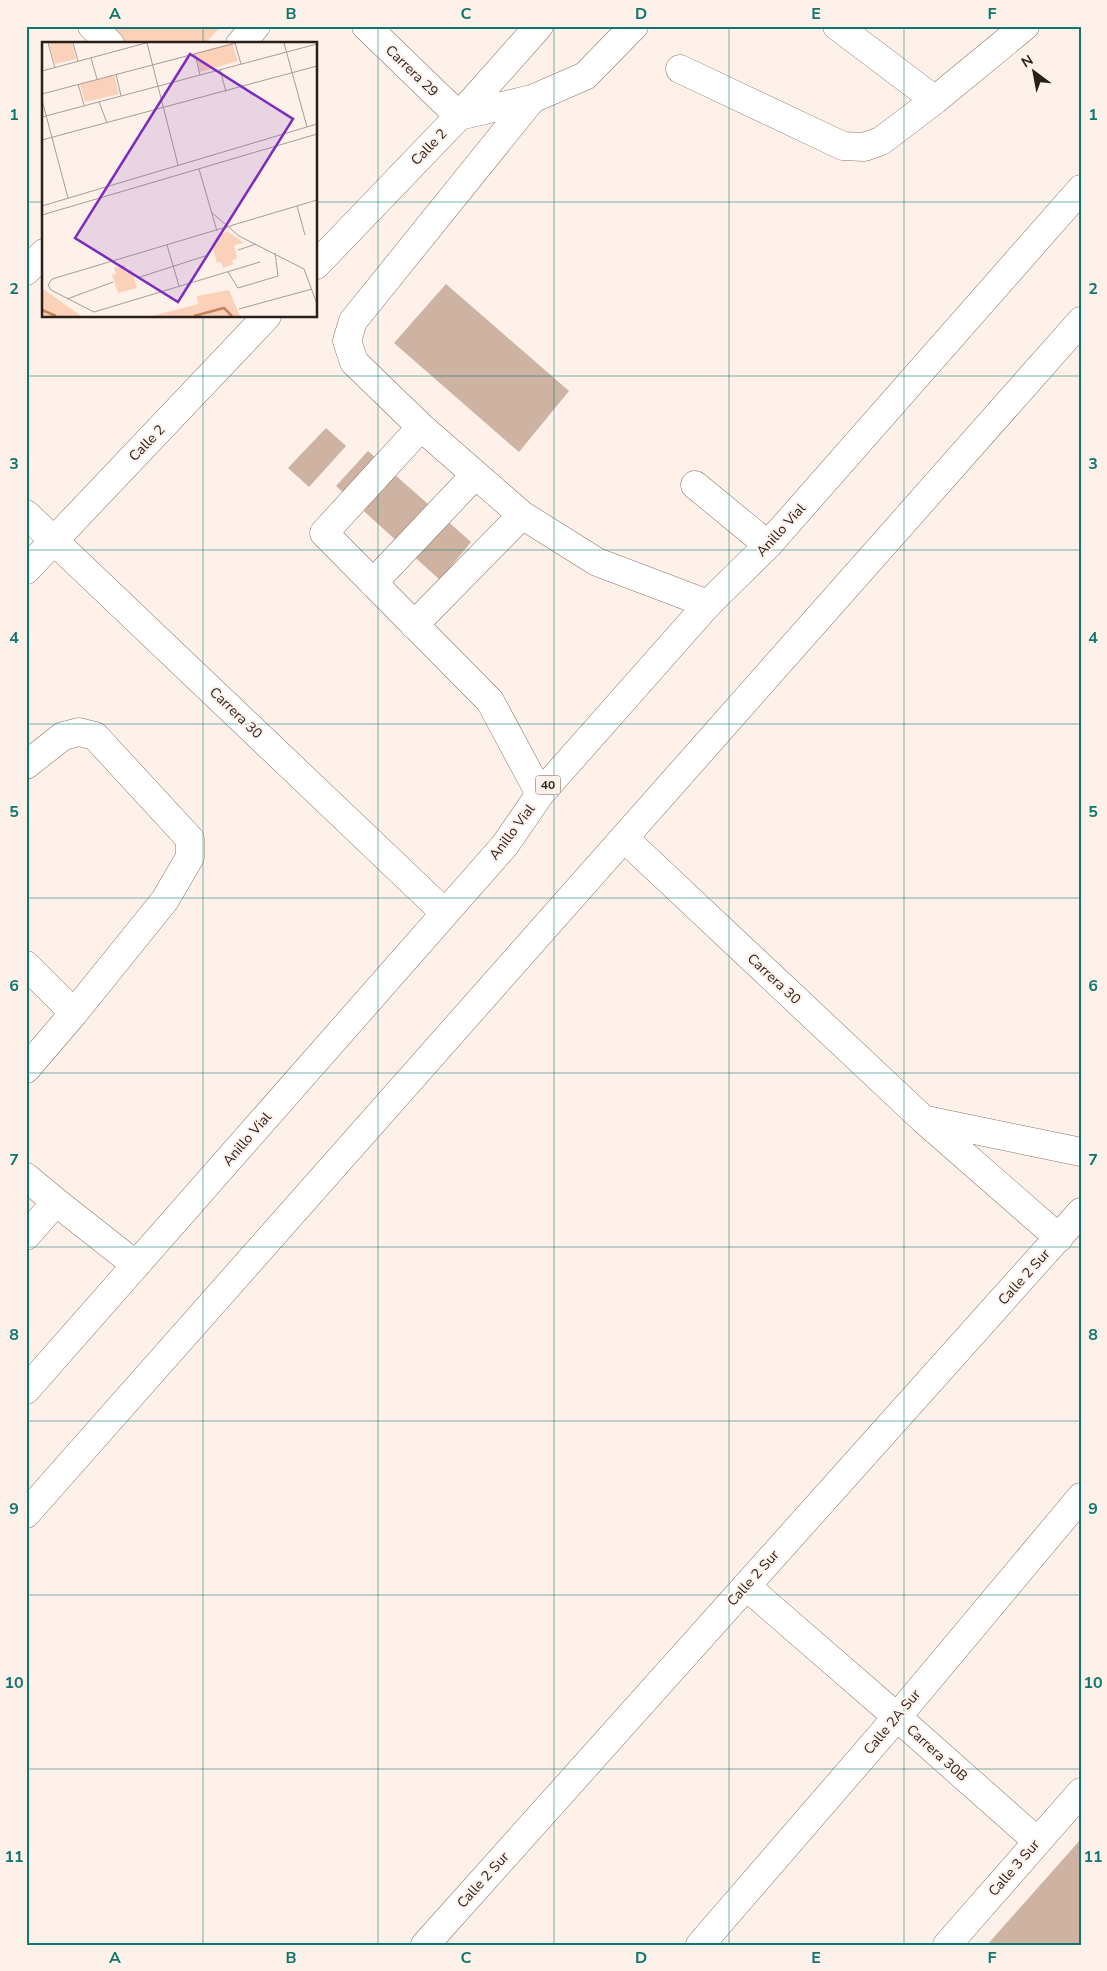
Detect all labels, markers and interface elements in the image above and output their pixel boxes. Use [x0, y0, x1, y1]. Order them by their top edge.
text: A [109, 3, 121, 25]
text: B [285, 3, 297, 25]
text: C [461, 3, 472, 25]
text: D [635, 3, 647, 25]
text: E [811, 3, 821, 25]
text: F [988, 3, 997, 25]
street label: Carrera 29 [381, 41, 443, 101]
inset map [42, 42, 318, 318]
north arrow [1010, 48, 1060, 98]
text: N [1018, 51, 1037, 72]
text: 1 [9, 104, 19, 126]
text: 1 [1088, 104, 1098, 126]
street label: Calle 2 [407, 124, 451, 170]
text: 2 [9, 278, 19, 300]
text: 2 [1088, 278, 1098, 300]
street label: Calle 2 [125, 420, 169, 466]
text: 3 [9, 453, 19, 475]
text: 3 [1088, 453, 1098, 475]
street label: Anillo Vial [752, 499, 811, 561]
text: 4 [9, 627, 19, 649]
text: 4 [1088, 627, 1098, 649]
street label: Carrera 30 [205, 683, 267, 743]
road number: 40 [536, 776, 560, 794]
street label: Anillo Vial [485, 799, 540, 864]
text: 5 [9, 801, 19, 823]
text: 5 [1088, 801, 1098, 823]
street label: Carrera 30 [743, 949, 805, 1009]
text: 6 [9, 975, 19, 997]
text: 6 [1088, 975, 1098, 997]
street label: Anillo Vial [218, 1107, 276, 1170]
text: 7 [9, 1149, 19, 1171]
text: 7 [1088, 1149, 1098, 1171]
street label: Calle 2 Sur [994, 1245, 1054, 1309]
text: 8 [9, 1324, 19, 1346]
text: 8 [1088, 1324, 1098, 1346]
text: 9 [9, 1498, 19, 1520]
text: 9 [1088, 1498, 1098, 1520]
street label: Calle 2 Sur [723, 1546, 783, 1610]
text: 10 [4, 1672, 24, 1694]
text: 10 [1083, 1672, 1103, 1694]
street label: Calle 2A Sur [859, 1685, 925, 1759]
street label: Carrera 30B [902, 1720, 972, 1786]
street label: Calle 3 Sur [984, 1836, 1044, 1900]
text: 11 [4, 1846, 24, 1868]
text: 11 [1083, 1846, 1103, 1868]
street label: Calle 2 Sur [453, 1848, 513, 1912]
text: A [109, 1947, 121, 1969]
text: B [285, 1947, 297, 1969]
text: C [461, 1947, 472, 1969]
text: D [635, 1947, 647, 1969]
text: E [811, 1947, 821, 1969]
text: F [988, 1947, 997, 1969]

